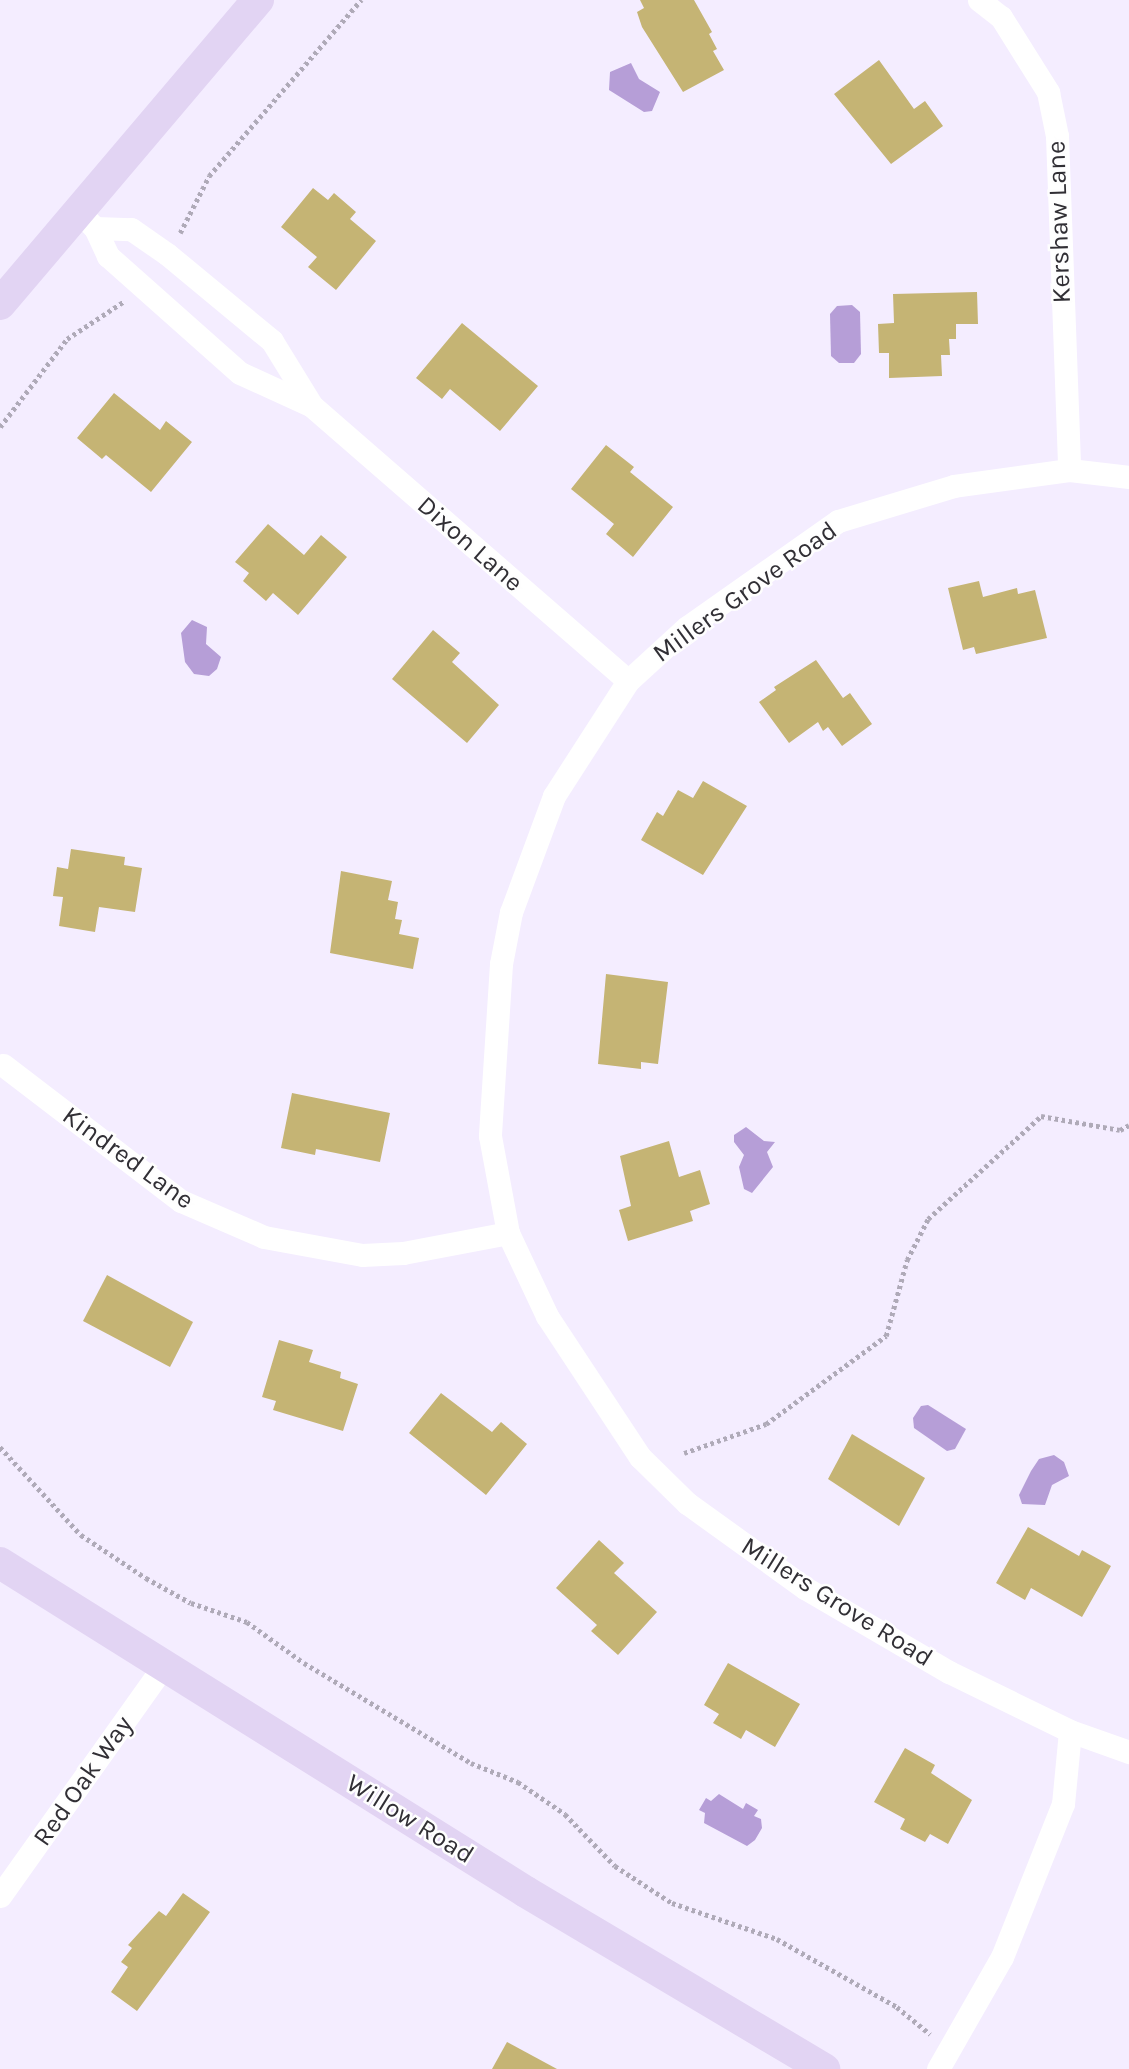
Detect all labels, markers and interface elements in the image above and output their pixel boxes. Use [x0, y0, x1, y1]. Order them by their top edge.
street label: Kershaw Lane [1041, 140, 1077, 304]
street label: Dixon Lane [411, 490, 529, 598]
street label: Millers Grove Road [647, 515, 843, 669]
street label: Kindred Lane [56, 1100, 200, 1216]
street label: Millers Grove Road [736, 1531, 938, 1673]
street label: Red Oak Way [27, 1710, 139, 1852]
street label: Willow Road [340, 1767, 480, 1871]

